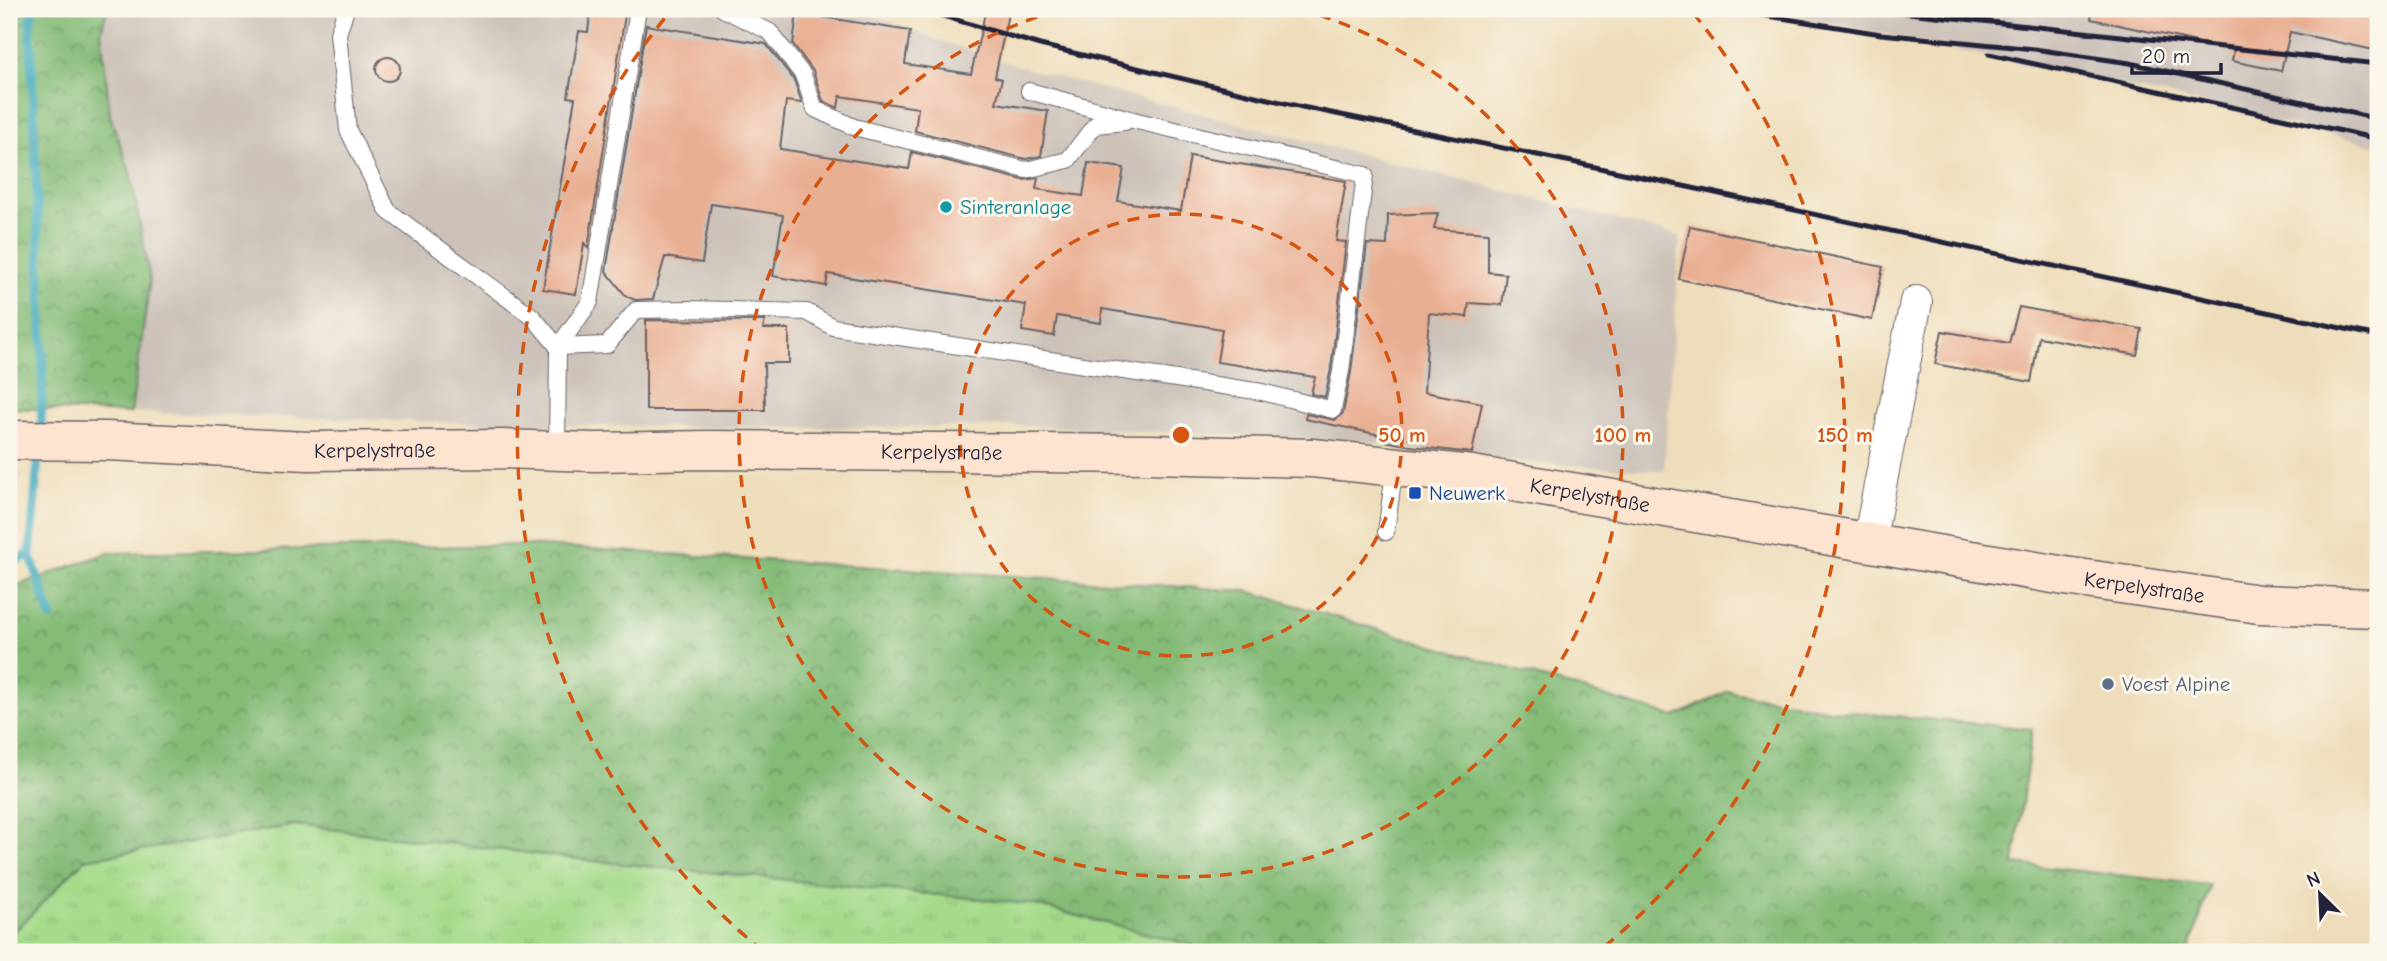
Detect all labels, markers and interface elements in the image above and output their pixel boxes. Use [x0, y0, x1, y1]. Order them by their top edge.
scale bar [2132, 32, 2221, 76]
text: 20 m [2142, 44, 2190, 68]
place label: Sinteranlage [960, 195, 1071, 219]
marker: Sinteranlage [938, 199, 954, 215]
centre of rings [1169, 423, 1193, 447]
text: 50 m [1378, 423, 1426, 447]
text: 100 m [1595, 423, 1651, 447]
text: 150 m [1817, 423, 1873, 447]
street label: Kerpelystraße [314, 438, 436, 463]
street label: Kerpelystraße [881, 440, 1003, 465]
street label: Kerpelystraße [1528, 473, 1652, 517]
place label: Neuwerk [1429, 481, 1505, 505]
marker: Neuwerk [1407, 485, 1423, 501]
street label: Kerpelystraße [2083, 567, 2206, 608]
place label: Voest Alpine [2122, 672, 2230, 696]
marker: Voest Alpine [2100, 676, 2116, 692]
north arrow [2286, 860, 2356, 930]
text: N [2303, 867, 2324, 892]

